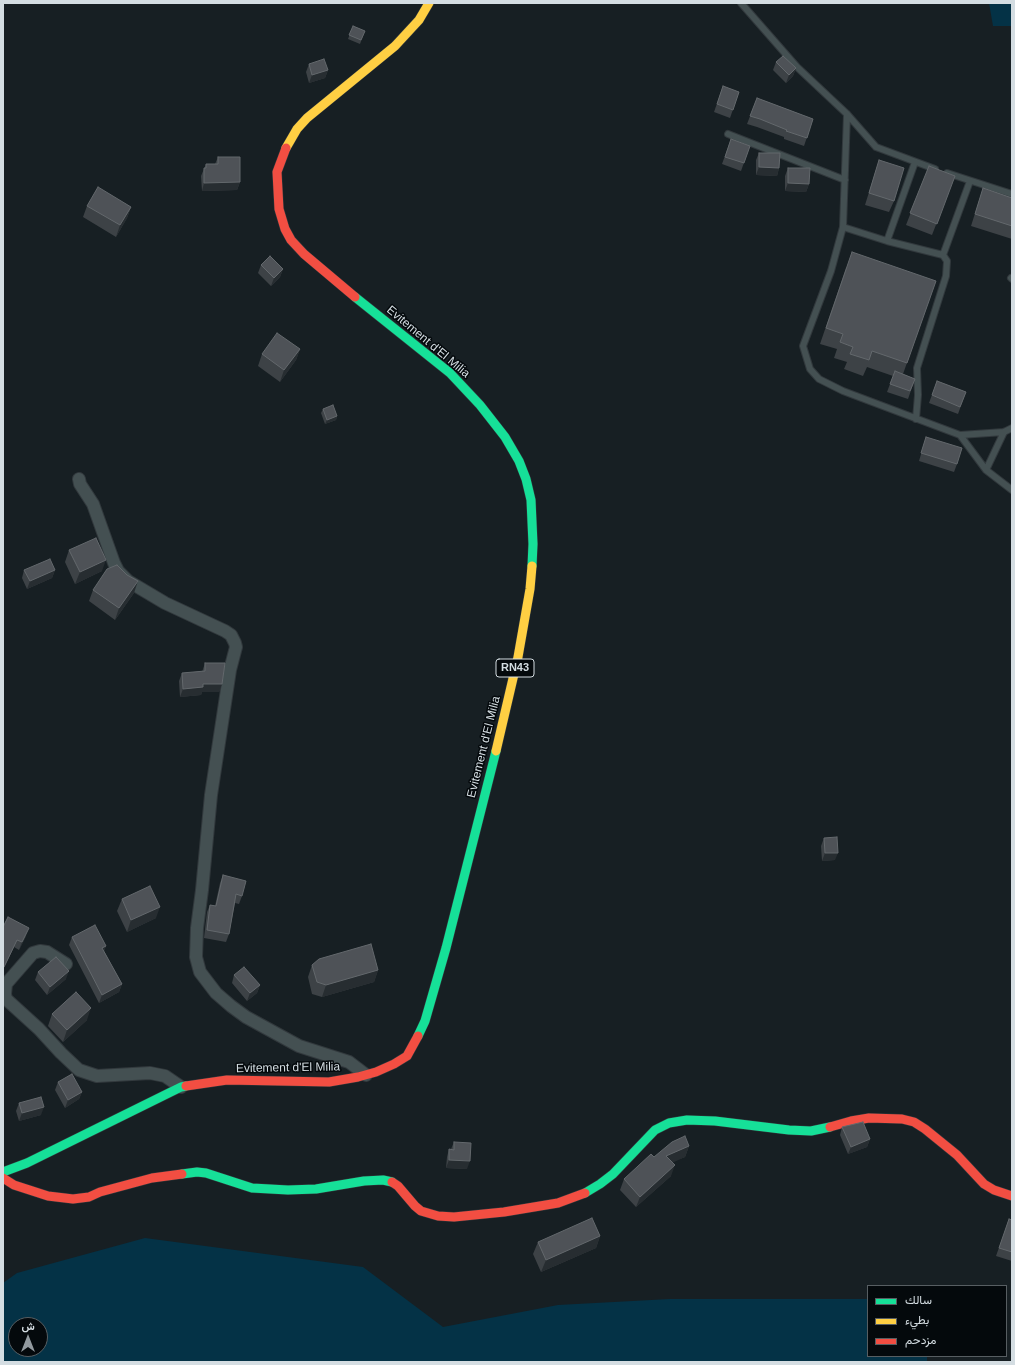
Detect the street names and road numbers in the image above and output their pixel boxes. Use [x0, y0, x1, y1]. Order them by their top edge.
street label: Evitement d'El Milia [383, 303, 473, 381]
road number: RN43 [496, 659, 534, 677]
street label: Evitement d'El Milia [464, 695, 504, 799]
street label: Evitement d'El Milia [236, 1060, 340, 1076]

